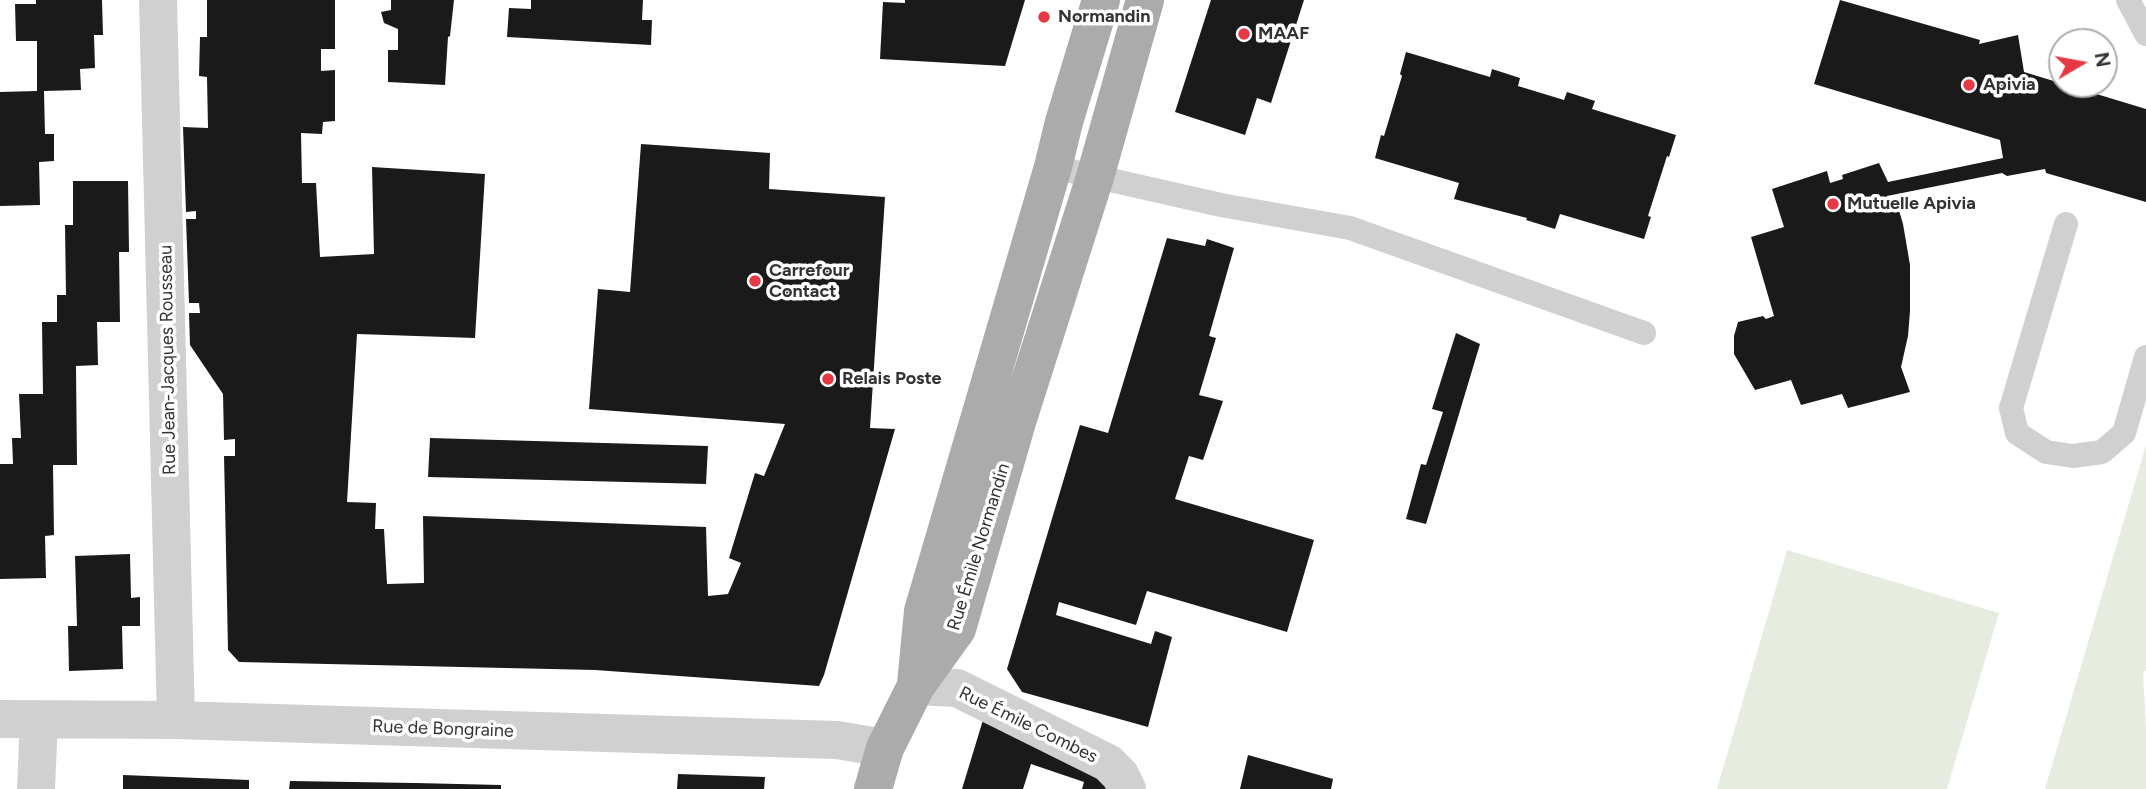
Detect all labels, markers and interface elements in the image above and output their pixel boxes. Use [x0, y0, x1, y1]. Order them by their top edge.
place label: Normandin [1058, 6, 1150, 28]
marker: Normandin [1036, 9, 1052, 25]
place label: MAAF [1258, 23, 1309, 45]
marker: MAAF [1236, 26, 1252, 42]
north arrow [2048, 28, 2118, 98]
text: N [2090, 50, 2115, 69]
place label: Apivia [1983, 74, 2036, 96]
marker: Apivia [1961, 77, 1977, 93]
place label: Mutuelle Apivia [1847, 193, 1976, 215]
marker: Mutuelle Apivia [1825, 196, 1841, 212]
street label: Rue Jean-Jacques Rousseau [155, 245, 181, 475]
place label: Carrefour Contact [769, 260, 850, 302]
marker: Carrefour Contact [747, 273, 763, 289]
place label: Relais Poste [842, 368, 942, 390]
marker: Relais Poste [820, 371, 836, 387]
street label: Rue Émile Normandin [943, 461, 1015, 633]
street label: Rue Émile Combes [955, 682, 1101, 768]
street label: Rue de Bongraine [372, 716, 514, 742]

